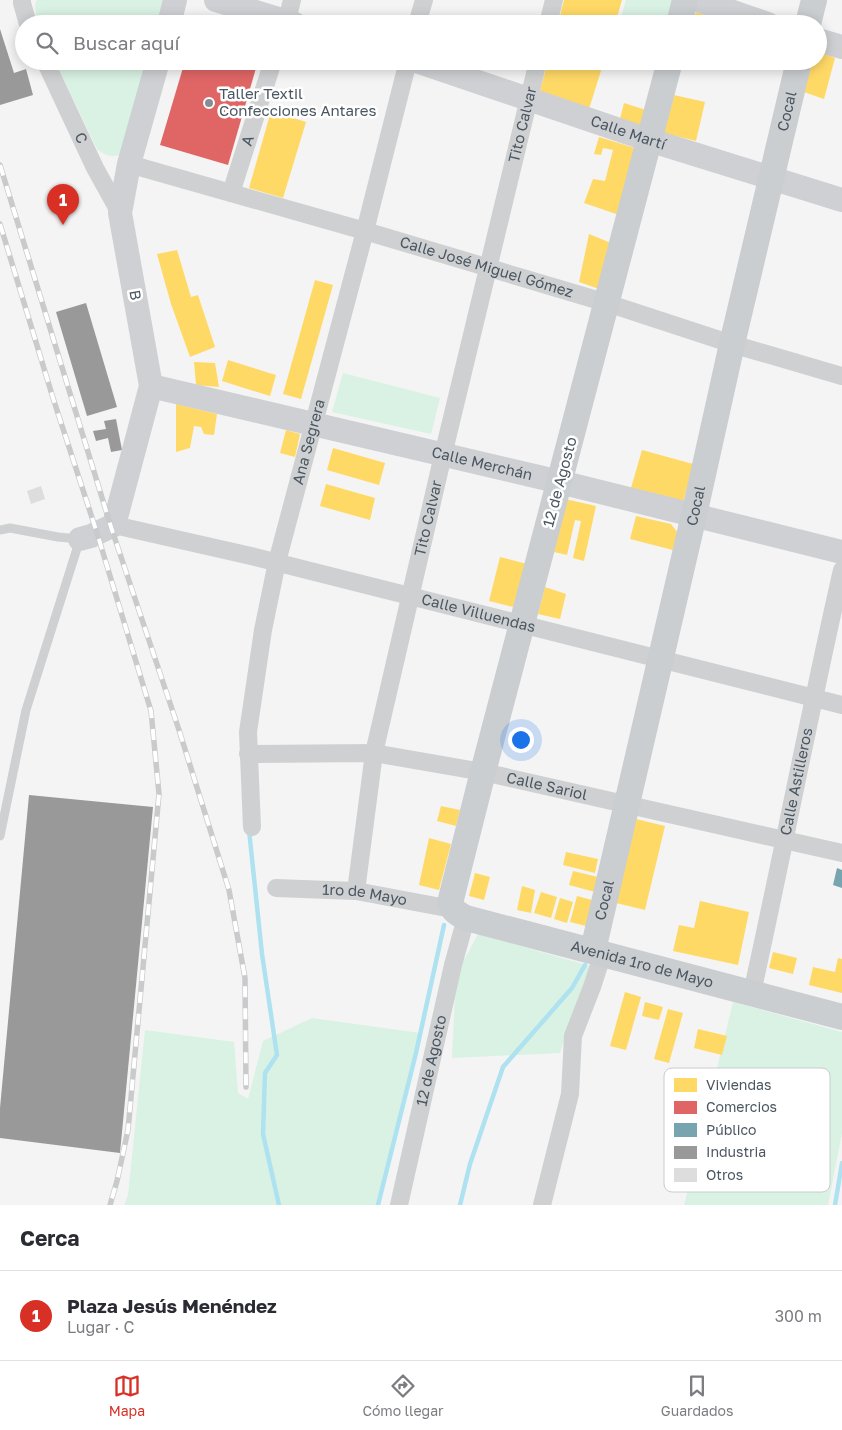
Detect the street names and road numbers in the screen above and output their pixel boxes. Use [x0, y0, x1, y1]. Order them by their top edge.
street label: Tito Calvar [504, 84, 540, 164]
street label: Cocal [773, 89, 800, 133]
street label: Calle Martí [589, 111, 669, 153]
street label: C [72, 129, 92, 146]
street label: A [237, 133, 257, 148]
street label: Calle José Miguel Gómez [398, 232, 576, 301]
street label: B [126, 288, 146, 301]
street label: Ana Segrera [288, 397, 328, 486]
street label: 12 de Agosto [538, 435, 580, 529]
street label: Calle Merchán [430, 442, 534, 483]
street label: Tito Calvar [410, 478, 445, 558]
street label: Cocal [682, 484, 708, 527]
street label: Calle Villuendas [420, 589, 538, 635]
street label: Calle Astilleros [776, 726, 816, 837]
street label: Calle Sariol [505, 768, 589, 803]
street label: Cocal [590, 878, 617, 922]
street label: 1ro de Mayo [322, 880, 409, 908]
street label: Avenida 1ro de Mayo [569, 936, 716, 991]
street label: 12 de Agosto [412, 1013, 449, 1108]

